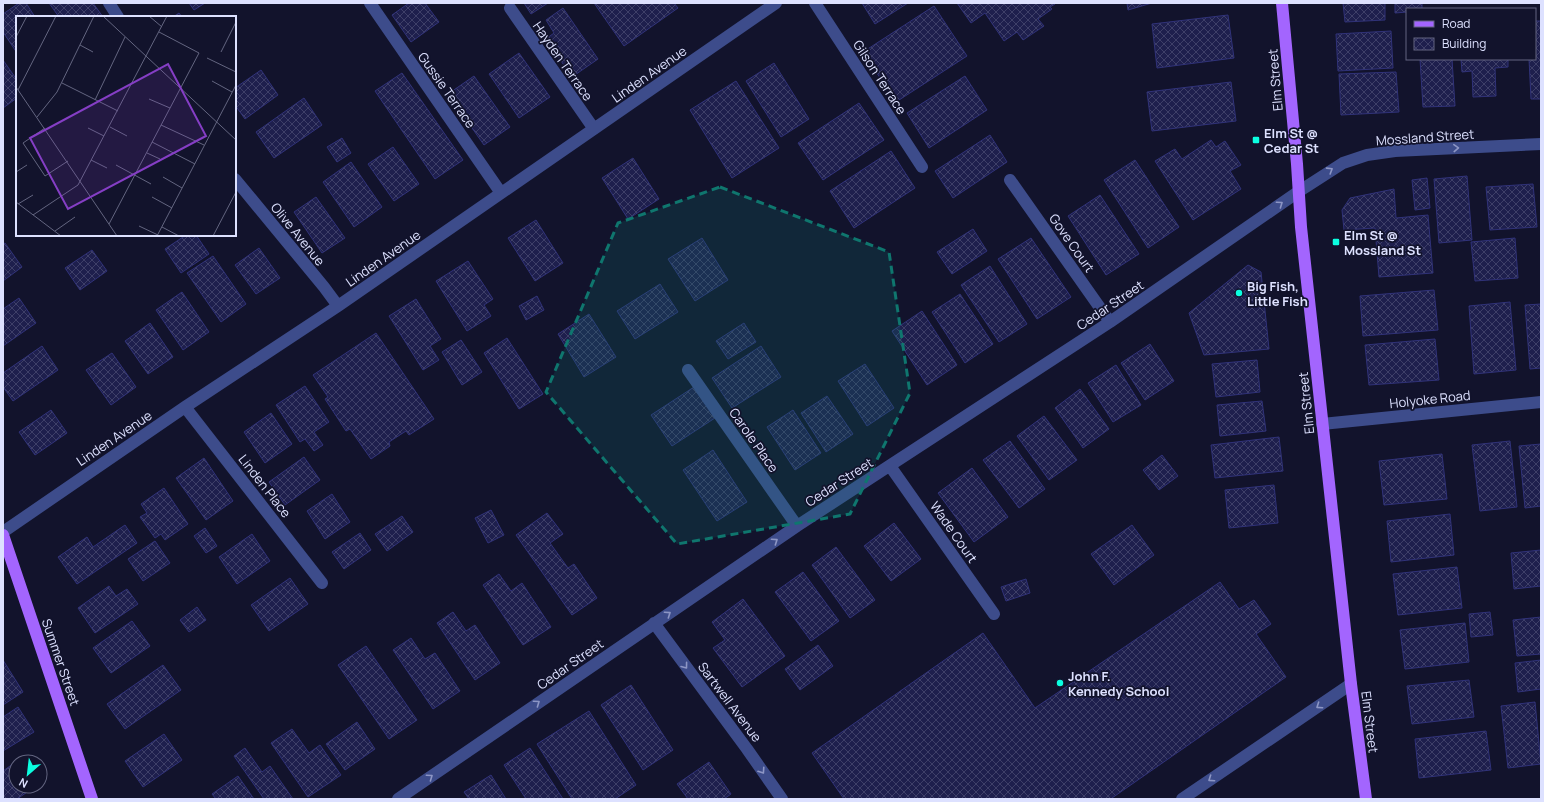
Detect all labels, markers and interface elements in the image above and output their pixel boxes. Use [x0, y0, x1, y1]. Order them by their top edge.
legend [1406, 8, 1536, 60]
text: Road [1442, 15, 1470, 32]
inset map [16, 16, 236, 236]
street label: Hayden Terrace [529, 18, 597, 105]
text: Building [1442, 35, 1486, 52]
street label: Gilson Terrace [849, 36, 911, 118]
street label: Linden Avenue [608, 41, 690, 106]
street label: Gussie Terrace [414, 48, 480, 132]
street label: Elm Street [1263, 48, 1287, 112]
place label: Elm St @ Cedar St [1264, 124, 1319, 157]
street label: Mossland Street [1375, 125, 1475, 149]
marker: Elm St @ Cedar St [1251, 135, 1261, 145]
one-way arrow [1453, 144, 1459, 152]
one-way arrow [1326, 168, 1333, 175]
street label: Olive Avenue [267, 199, 329, 270]
one-way arrow [1276, 201, 1283, 209]
street label: Gove Court [1045, 210, 1099, 276]
street label: Linden Avenue [342, 225, 424, 290]
place label: Elm St @ Mossland St [1344, 226, 1421, 259]
marker: Elm St @ Mossland St [1331, 237, 1341, 247]
street label: Cedar Street [1073, 276, 1147, 334]
place label: Big Fish, Little Fish [1247, 277, 1308, 310]
marker: Big Fish, Little Fish [1234, 288, 1244, 298]
street label: Elm Street [1294, 371, 1318, 435]
street label: Holyoke Road [1389, 386, 1471, 412]
street label: Carole Place [725, 404, 783, 476]
street label: Linden Avenue [73, 406, 156, 470]
street label: Linden Place [235, 451, 296, 522]
street label: Cedar Street [802, 453, 876, 511]
street label: Wade Court [926, 498, 982, 566]
one-way arrow [771, 538, 778, 546]
one-way arrow [663, 612, 670, 619]
street label: Summer Street [38, 616, 84, 708]
street label: Cedar Street [533, 634, 607, 694]
street label: Sartwell Avenue [694, 658, 766, 746]
one-way arrow [680, 662, 688, 669]
place label: John F. Kennedy School [1068, 667, 1169, 700]
marker: John F. Kennedy School [1055, 678, 1065, 688]
street label: Elm Street [1357, 690, 1383, 754]
one-way arrow [533, 701, 540, 708]
one-way arrow [1316, 701, 1323, 709]
north arrow [8, 754, 48, 794]
one-way arrow [757, 766, 764, 773]
one-way arrow [426, 774, 433, 782]
one-way arrow [1209, 774, 1216, 781]
text: N [16, 775, 30, 792]

